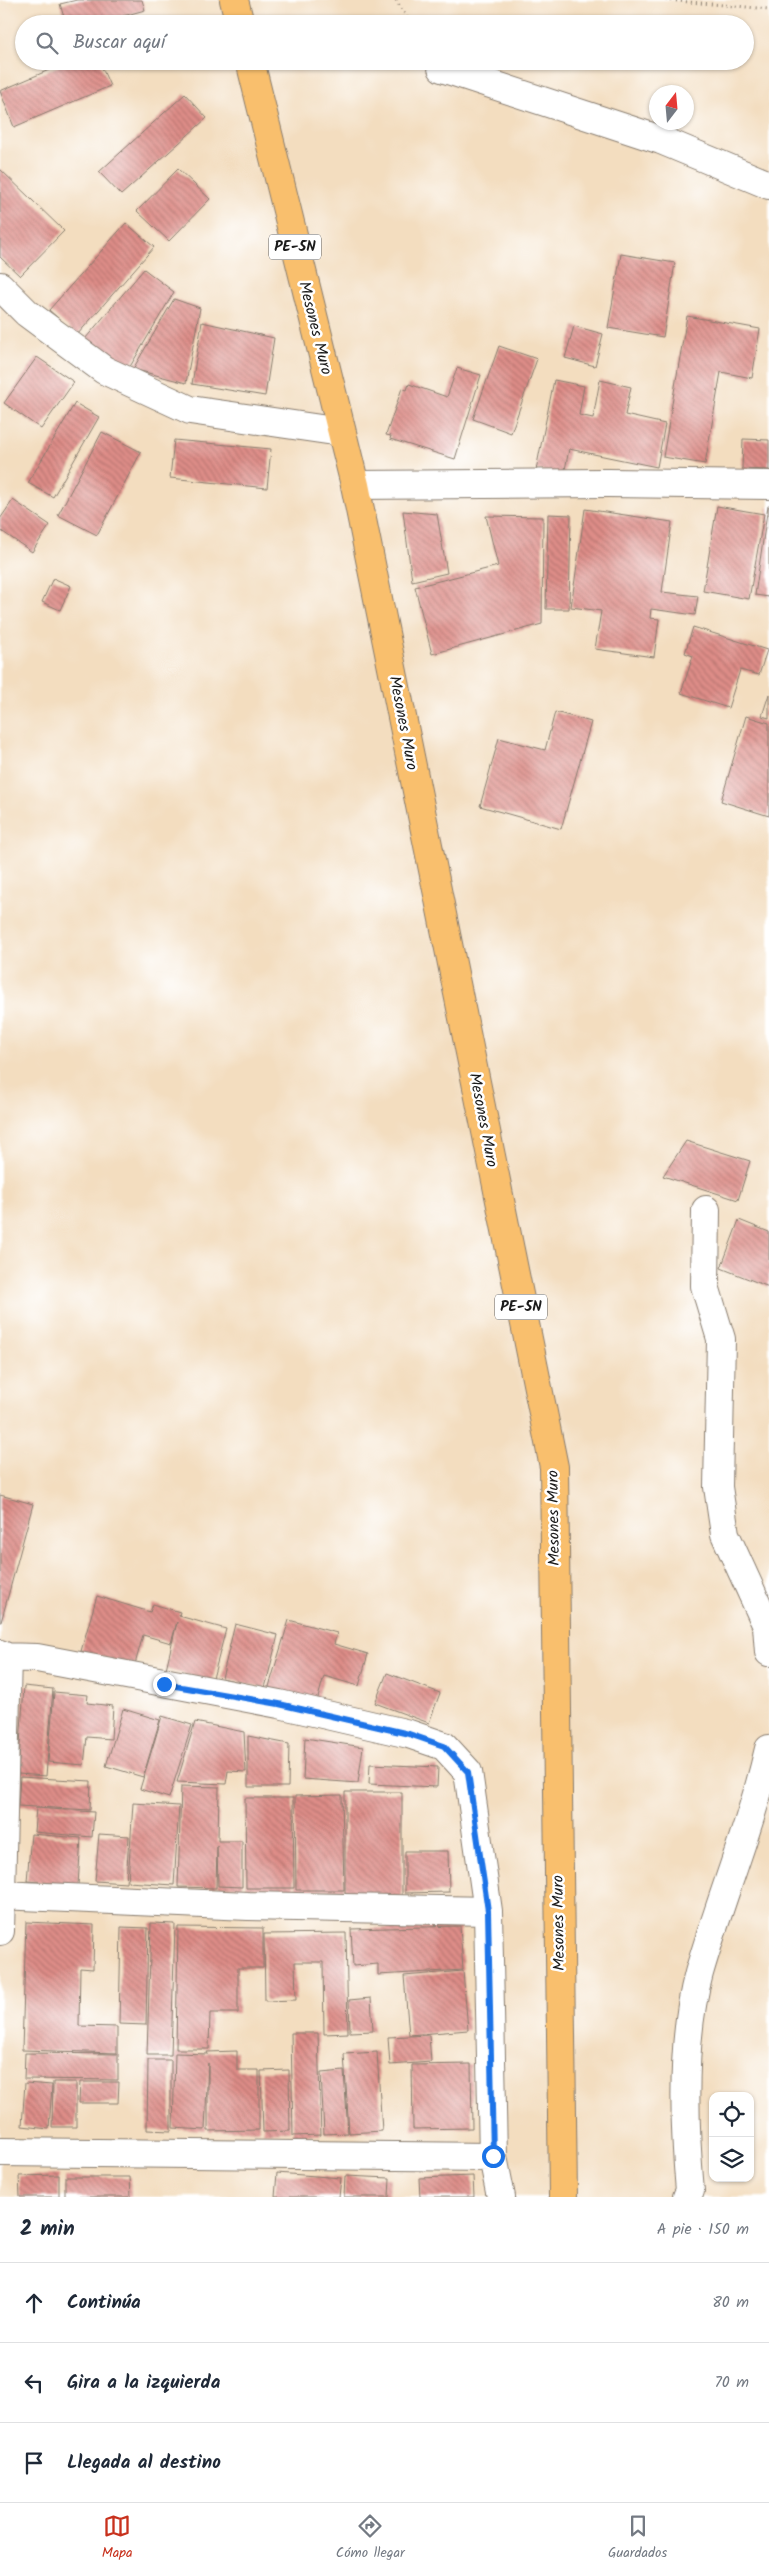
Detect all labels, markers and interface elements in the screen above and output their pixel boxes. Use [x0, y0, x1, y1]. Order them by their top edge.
search box [15, 15, 754, 70]
text: Buscar aquí [73, 28, 165, 58]
icon: search [33, 29, 61, 57]
north arrow [649, 85, 694, 130]
road number: PE-5N [269, 234, 321, 260]
street label: Mesones Muro [291, 279, 339, 377]
street label: Mesones Muro [382, 674, 424, 772]
street label: Mesones Muro [462, 1071, 504, 1169]
road number: PE-5N [495, 1294, 547, 1320]
street label: Mesones Muro [541, 1470, 567, 1566]
route end [153, 1673, 176, 1696]
street label: Mesones Muro [546, 1875, 572, 1971]
map controls [709, 2092, 754, 2182]
button: locate [709, 2092, 754, 2137]
button: layers [709, 2137, 754, 2182]
route start [482, 2145, 505, 2168]
text: 2 min [20, 2213, 75, 2246]
text: A pie · 150 m [657, 2217, 749, 2242]
text: Continúa [67, 2288, 141, 2318]
icon: ahead [20, 2289, 48, 2317]
text: 80 m [712, 2290, 749, 2315]
text: Gira a la izquierda [67, 2368, 220, 2398]
icon: left [20, 2369, 48, 2397]
text: 70 m [714, 2370, 749, 2395]
text: Llegada al destino [67, 2448, 221, 2478]
icon: arrive [20, 2449, 48, 2477]
tab: Mapa [102, 2512, 133, 2564]
tab: Cómo llegar [336, 2512, 405, 2564]
tab: Guardados [608, 2512, 667, 2564]

